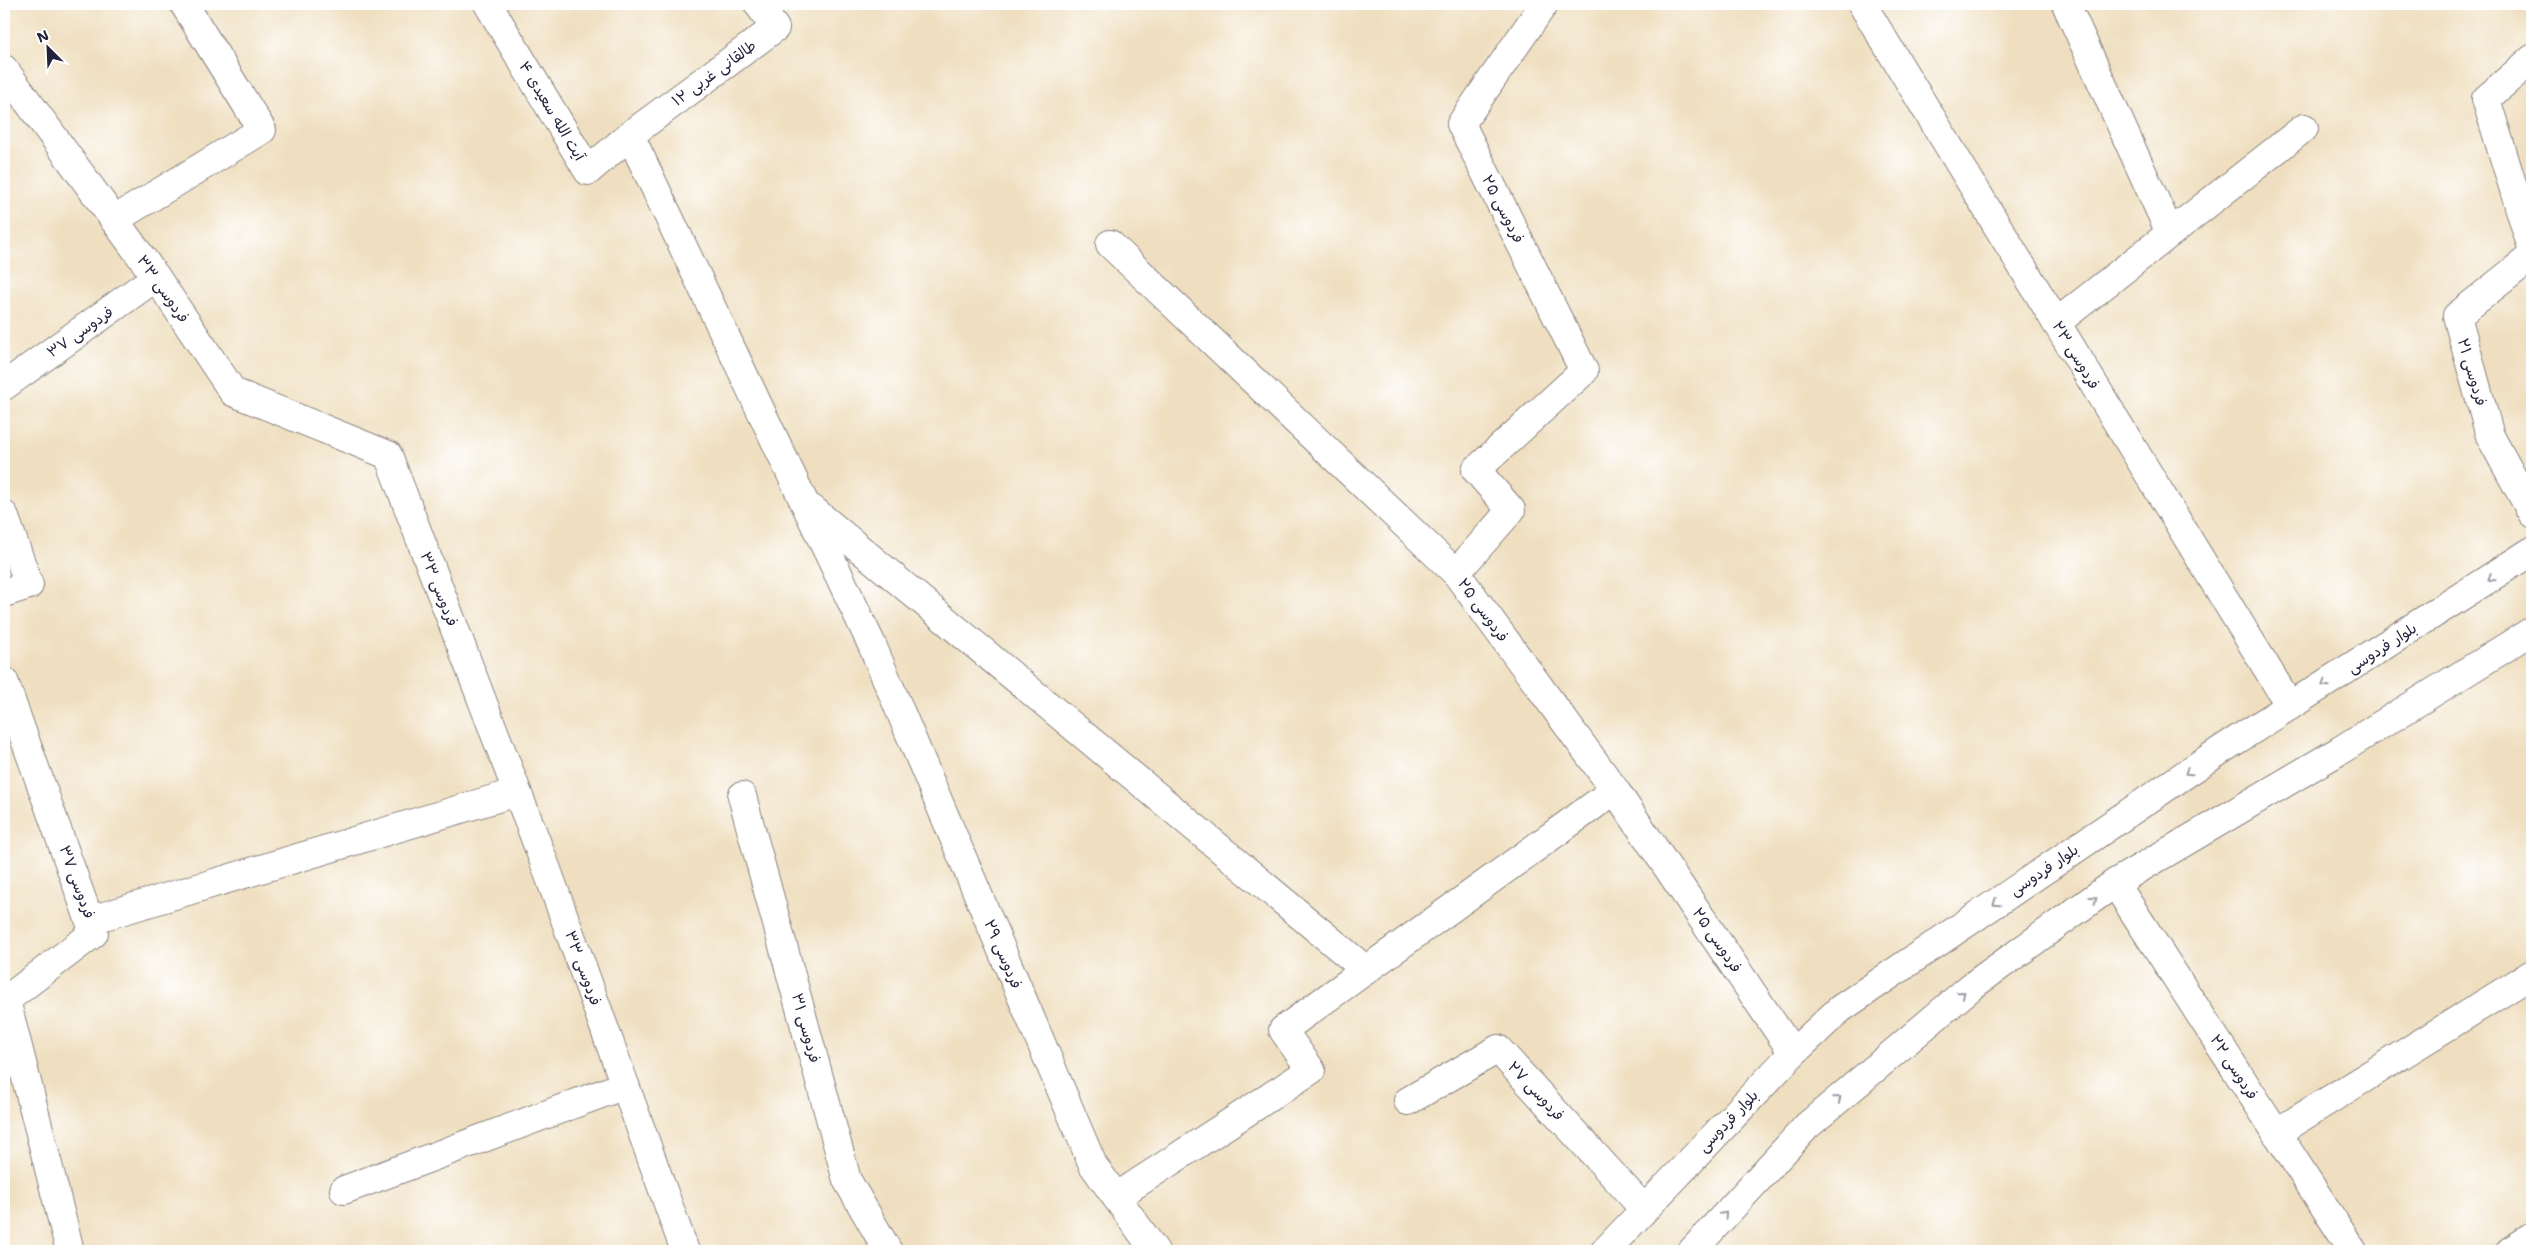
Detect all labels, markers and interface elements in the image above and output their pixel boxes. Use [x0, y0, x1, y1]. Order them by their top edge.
north arrow [22, 22, 72, 72]
text: N [34, 26, 51, 47]
street label: طالقانی غربی ۱۲ [668, 36, 760, 110]
street label: آیت الله سعیدی ۴ [514, 57, 590, 166]
street label: فردوسی ۲۵ [1477, 171, 1529, 247]
street label: فردوسی ۳۳ [132, 251, 194, 327]
street label: فردوسی ۳۷ [43, 302, 117, 362]
street label: فردوسی ۲۳ [2048, 317, 2104, 393]
street label: فردوسی ۲۱ [2453, 336, 2491, 408]
street label: فردوسی ۳۳ [416, 549, 462, 629]
one-way arrow [2488, 571, 2497, 581]
street label: فردوسی ۲۵ [1453, 574, 1513, 646]
street label: بلوار فردوسی [2343, 618, 2421, 678]
one-way arrow [2321, 678, 2330, 687]
one-way arrow [2184, 766, 2194, 775]
street label: بلوار فردوسی [2006, 840, 2082, 900]
street label: فردوسی ۳۷ [55, 843, 99, 921]
one-way arrow [2088, 896, 2097, 905]
one-way arrow [1992, 897, 2002, 906]
street label: فردوسی ۲۵ [1688, 904, 1746, 976]
street label: فردوسی ۲۹ [979, 916, 1027, 992]
street label: فردوسی ۳۳ [560, 928, 606, 1008]
street label: فردوسی ۳۱ [787, 991, 825, 1065]
one-way arrow [1956, 991, 1965, 1000]
street label: فردوسی ۲۲ [2205, 1031, 2263, 1103]
street label: فردوسی ۲۷ [1503, 1057, 1569, 1125]
street label: بلوار فردوسی [1693, 1086, 1763, 1156]
one-way arrow [1832, 1097, 1841, 1105]
one-way arrow [1718, 1211, 1727, 1220]

